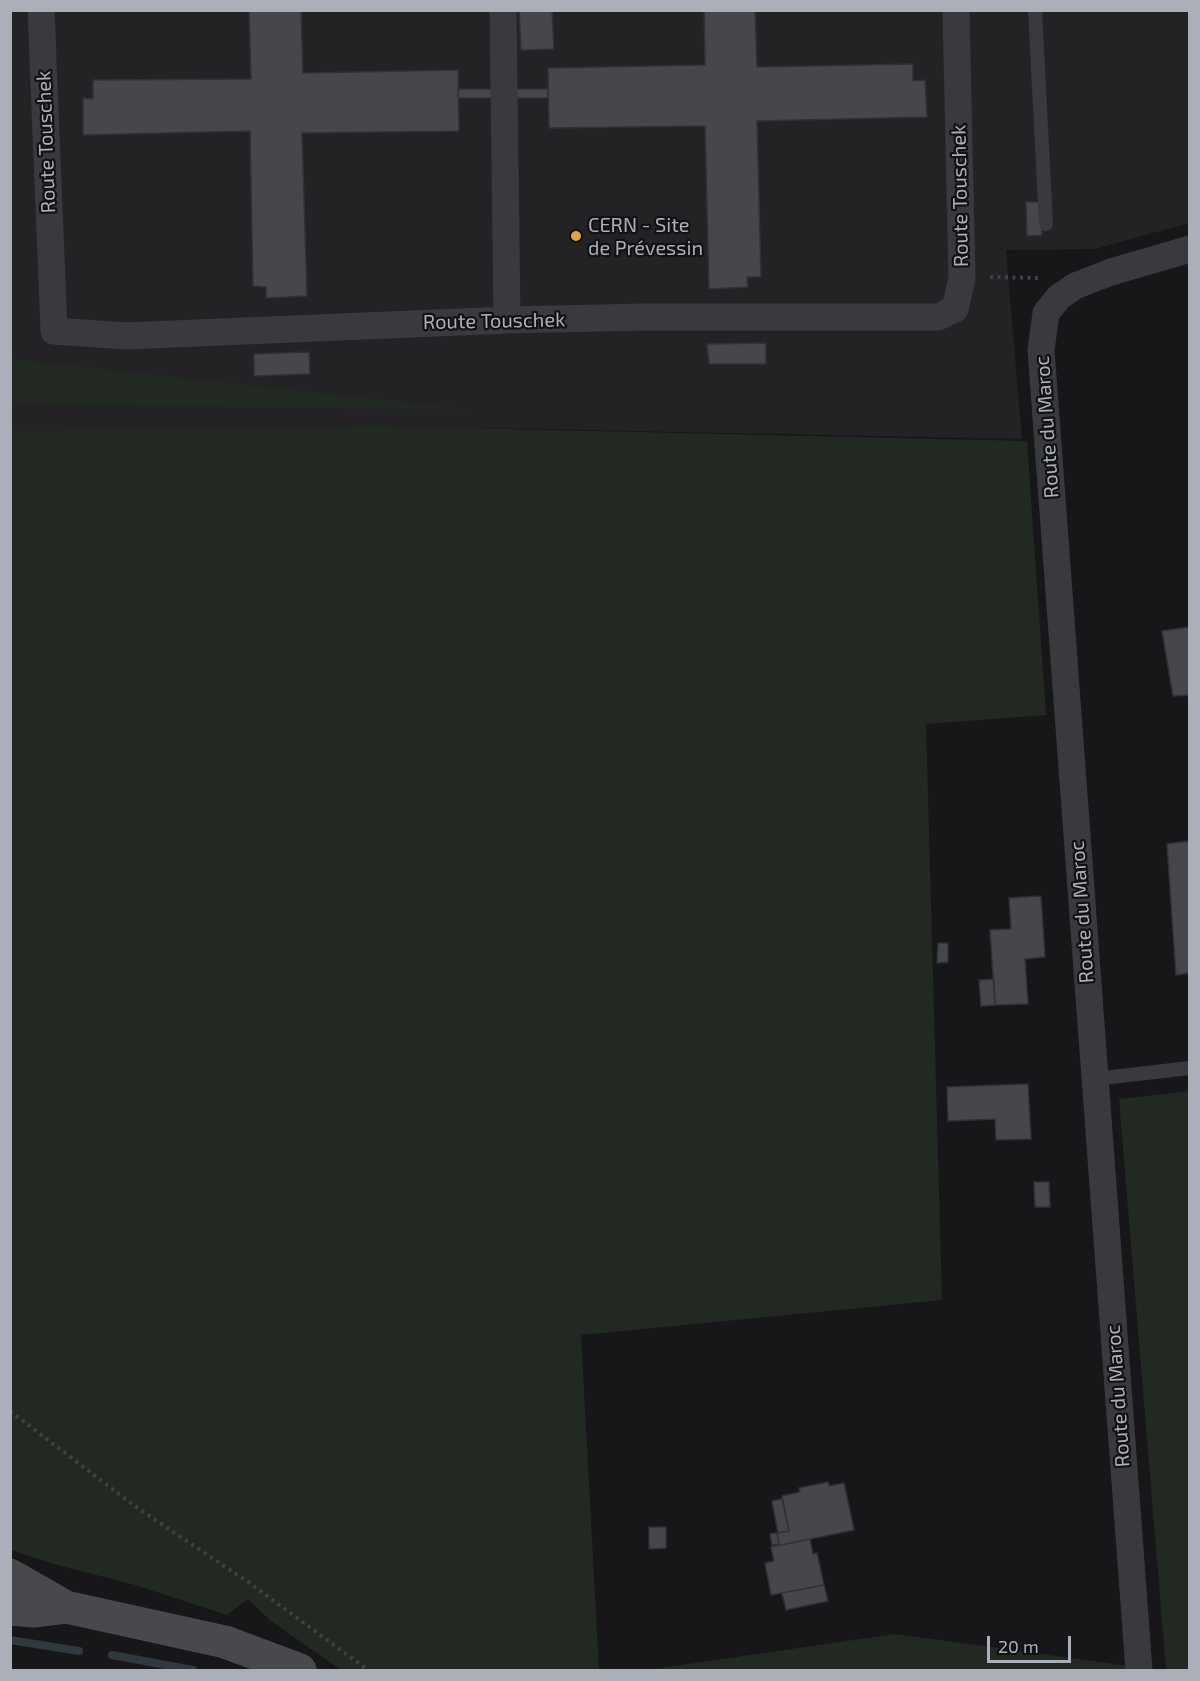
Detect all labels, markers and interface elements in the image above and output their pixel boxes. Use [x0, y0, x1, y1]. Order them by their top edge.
street label: Route Touschek [32, 70, 60, 214]
street label: Route Touschek [947, 125, 973, 267]
place label: CERN - Site de Prévessin [588, 213, 703, 260]
marker: CERN - Site de Prévessin [569, 229, 583, 243]
street label: Route Touschek [423, 308, 565, 334]
street label: Route du Maroc [1030, 355, 1064, 499]
street label: Route du Maroc [1065, 840, 1099, 984]
street label: Route du Maroc [1101, 1324, 1135, 1468]
scale bar [990, 1624, 1074, 1662]
text: 20 m [998, 1635, 1039, 1657]

